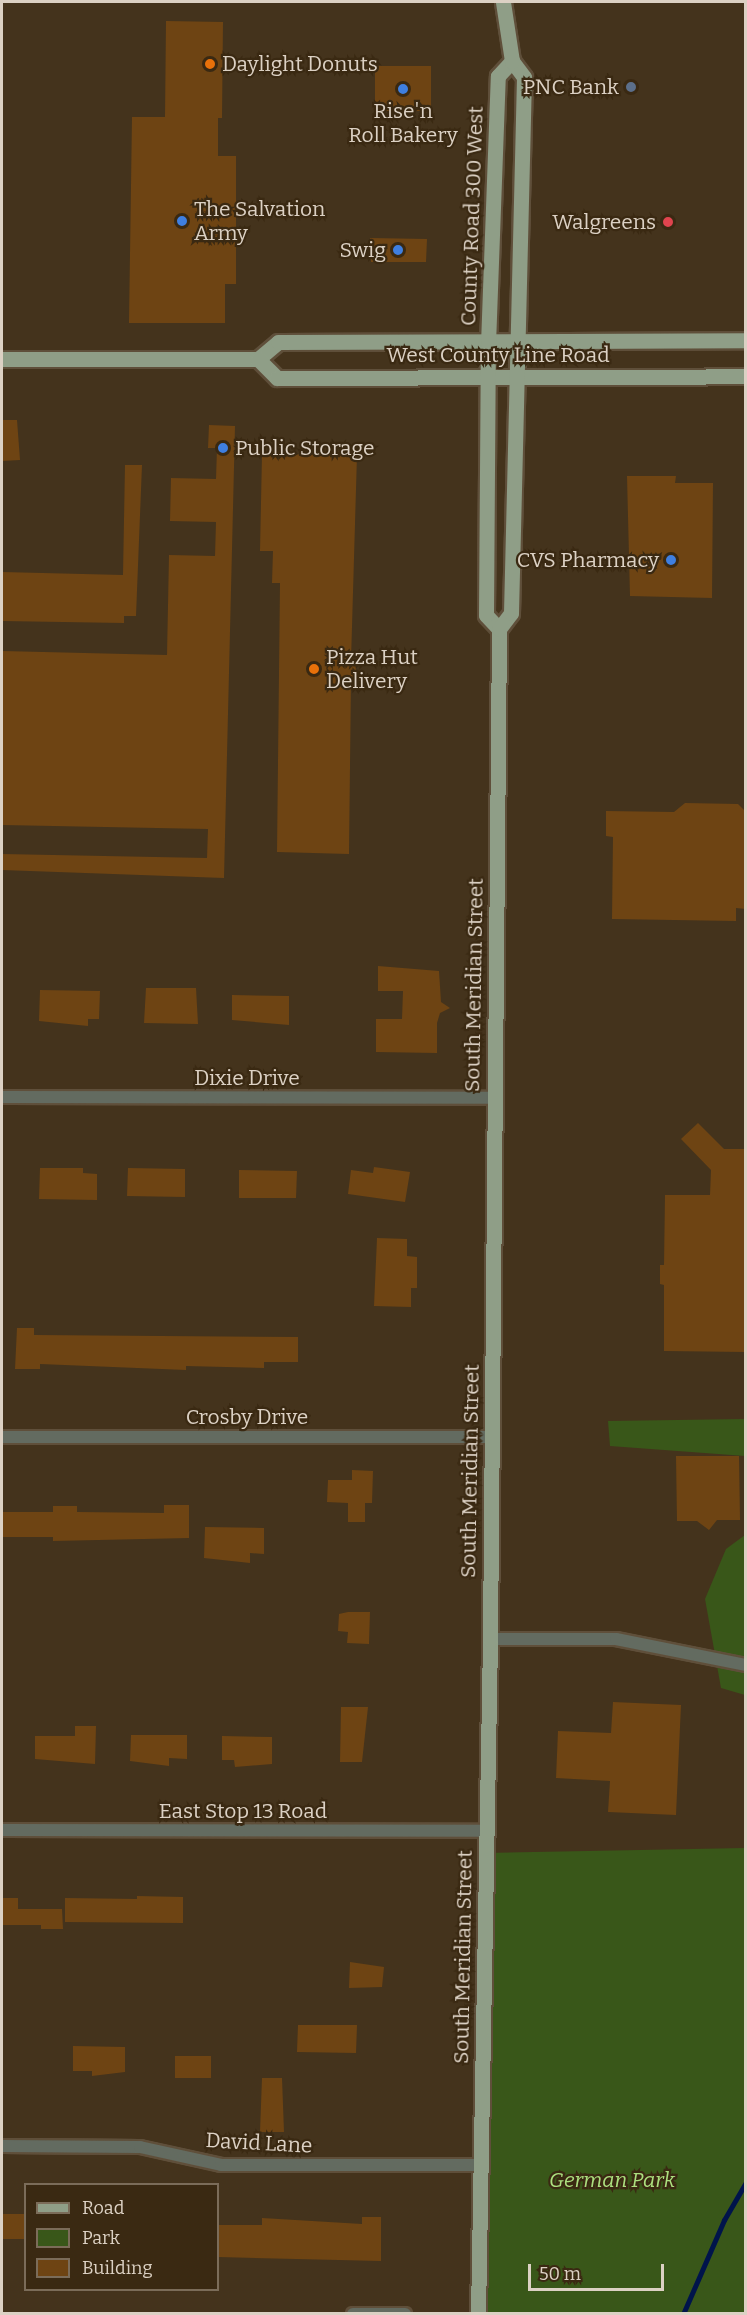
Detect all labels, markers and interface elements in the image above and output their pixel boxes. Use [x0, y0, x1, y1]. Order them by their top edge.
place label: Daylight Donuts [222, 51, 378, 77]
marker: Daylight Donuts [203, 57, 217, 71]
place label: PNC Bank [523, 74, 619, 100]
marker: PNC Bank [624, 80, 638, 94]
marker: Rise'n Roll Bakery [396, 82, 410, 96]
place label: Rise'n Roll Bakery [348, 98, 458, 148]
street label: County Road 300 West [456, 106, 488, 326]
place label: The Salvation Army [194, 196, 325, 246]
place label: Walgreens [552, 209, 656, 235]
marker: The Salvation Army [175, 214, 189, 228]
marker: Walgreens [661, 215, 675, 229]
place label: Swig [340, 237, 386, 263]
marker: Swig [391, 243, 405, 257]
street label: West County Line Road [386, 342, 610, 368]
place label: Public Storage [235, 435, 374, 461]
marker: Public Storage [216, 441, 230, 455]
place label: CVS Pharmacy [517, 547, 659, 573]
marker: CVS Pharmacy [664, 553, 678, 567]
place label: Pizza Hut Delivery [326, 644, 418, 694]
marker: Pizza Hut Delivery [307, 662, 321, 676]
street label: South Meridian Street [460, 878, 488, 1092]
street label: Dixie Drive [194, 1065, 300, 1091]
street label: South Meridian Street [456, 1364, 484, 1578]
street label: Crosby Drive [186, 1404, 308, 1430]
street label: East Stop 13 Road [159, 1798, 327, 1824]
street label: South Meridian Street [449, 1850, 477, 2064]
street label: David Lane [205, 2128, 313, 2158]
park label: German Park [549, 2167, 675, 2193]
legend [24, 2183, 219, 2291]
text: Road [82, 2197, 124, 2219]
text: Park [82, 2227, 120, 2249]
scale bar [531, 2252, 668, 2290]
text: Building [82, 2257, 153, 2279]
text: 50 m [539, 2263, 581, 2285]

